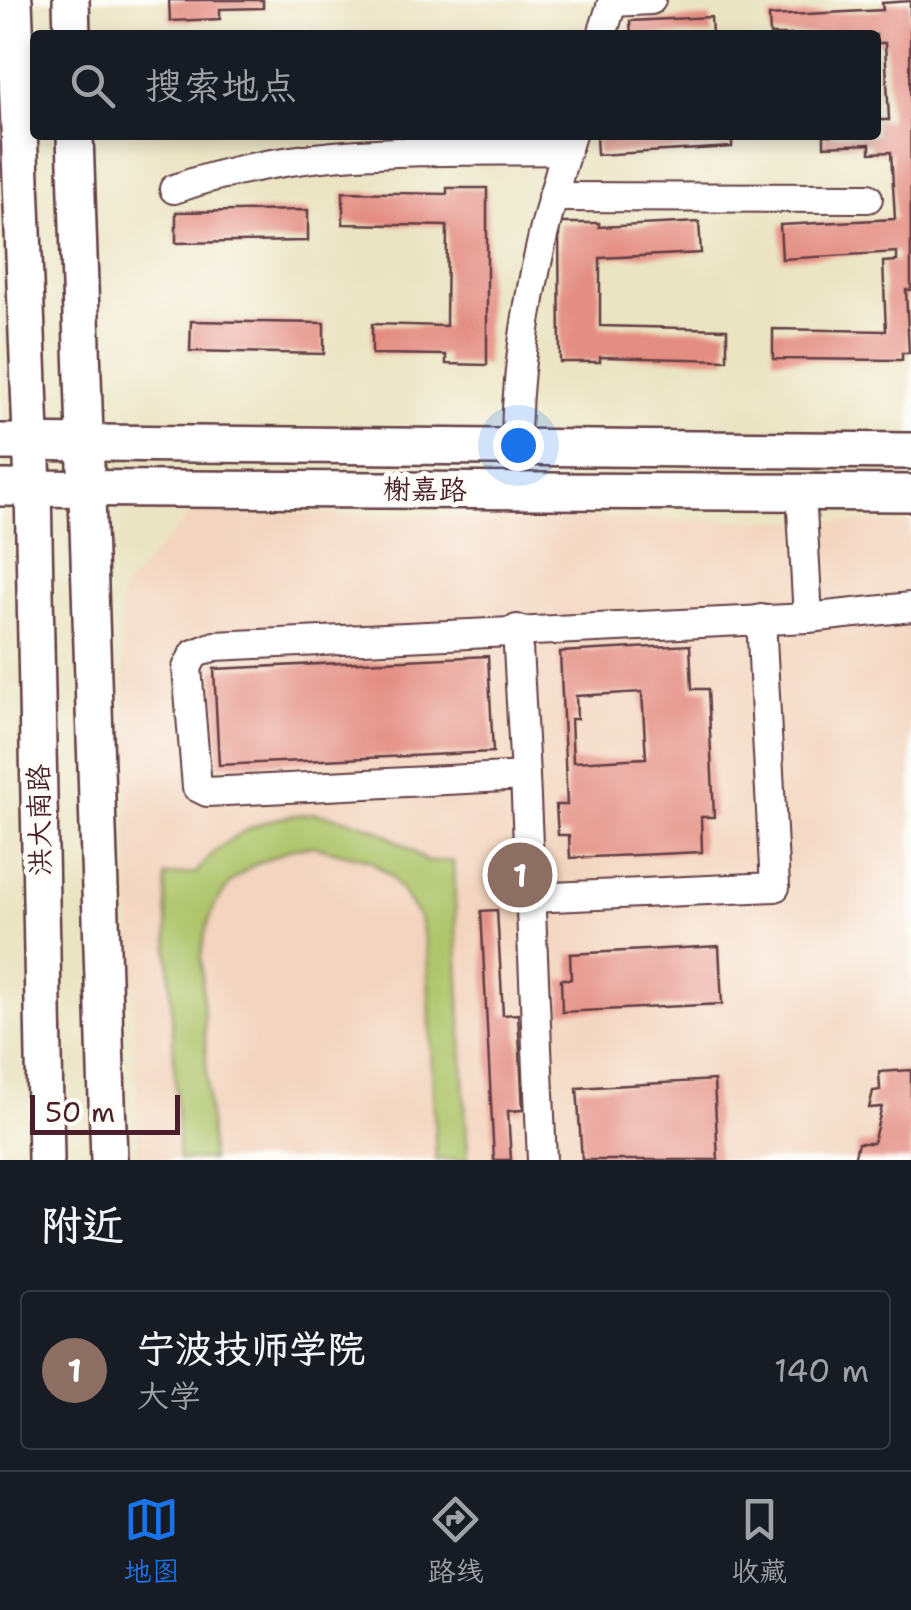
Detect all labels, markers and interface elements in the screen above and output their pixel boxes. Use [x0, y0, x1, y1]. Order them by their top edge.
search box [30, 30, 881, 140]
icon: search [65, 58, 120, 113]
text: 搜索地点 [145, 60, 297, 111]
your location [493, 420, 544, 471]
street label: 榭嘉路 [383, 469, 467, 509]
street label: 洪大南路 [19, 764, 59, 876]
pin: 1 [488, 838, 552, 912]
scale bar [30, 1090, 180, 1134]
text: 50 m [45, 1093, 115, 1131]
text: 附近 [40, 1197, 124, 1253]
text: 宁波技师学院 [137, 1323, 365, 1374]
text: 1 [67, 1349, 82, 1392]
text: 140 m [774, 1349, 869, 1392]
text: 大学 [137, 1374, 201, 1417]
tab: 地图 [124, 1492, 180, 1590]
tab: 路线 [427, 1492, 483, 1590]
tab: 收藏 [731, 1492, 787, 1590]

